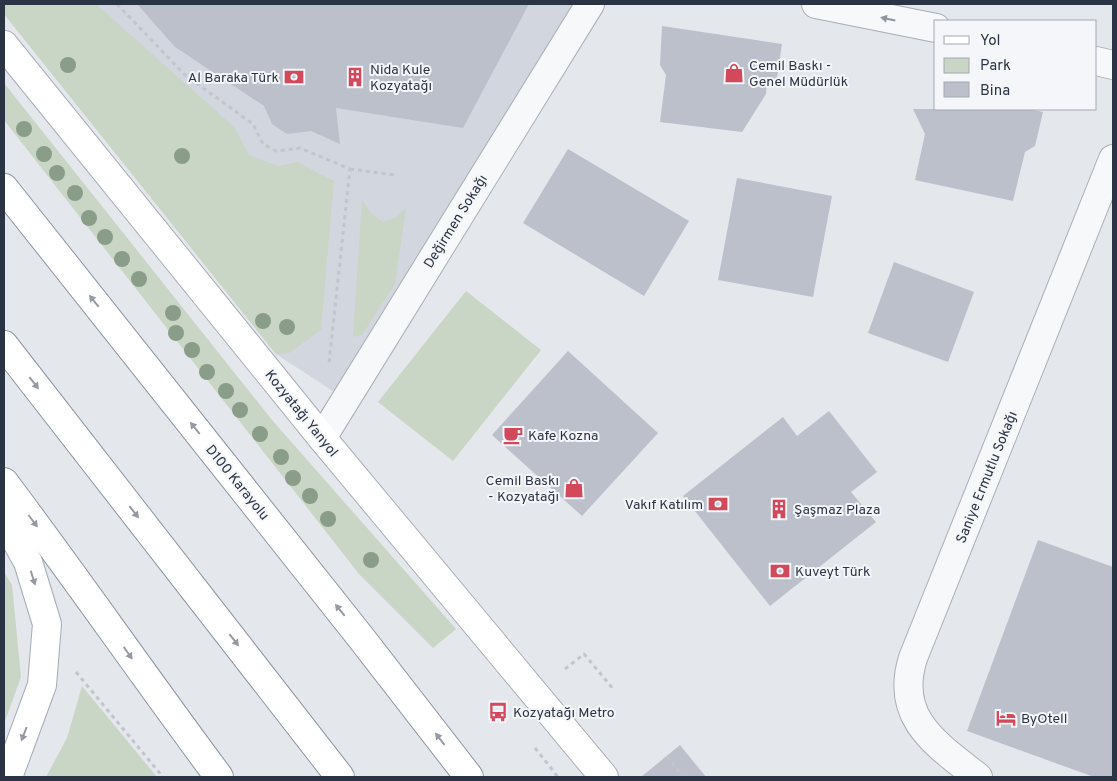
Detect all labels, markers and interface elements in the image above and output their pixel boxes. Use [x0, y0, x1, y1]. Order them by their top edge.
one-way arrow [880, 14, 896, 22]
legend [934, 20, 1097, 110]
text: Yol [980, 32, 1001, 51]
text: Park [980, 57, 1011, 76]
place label: Cemil Baskı - Genel Müdürlük [749, 58, 848, 91]
place label: Nida Kule Kozyatağı [370, 62, 432, 95]
shop icon: Cemil Baskı - Genel Müdürlük [723, 62, 745, 84]
bank icon: Al Baraka Türk [283, 66, 305, 88]
building icon: Nida Kule Kozyatağı [344, 66, 366, 88]
place label: Al Baraka Türk [188, 70, 279, 87]
text: Bina [980, 82, 1010, 101]
street label: Değirmen Sokağı [421, 172, 492, 272]
one-way arrow [88, 295, 99, 308]
street label: Kozyatağı Yanyol [261, 367, 341, 461]
one-way arrow [29, 376, 40, 389]
street label: Saniye Ermutlu Sokağı [953, 409, 1022, 546]
one-way arrow [190, 422, 201, 435]
cafe icon: Kafe Kozna [502, 424, 524, 446]
place label: Kafe Kozna [528, 428, 598, 445]
street label: D100 Karayolu [201, 442, 272, 524]
place label: Cemil Baskı - Kozyatağı [486, 473, 559, 506]
shop icon: Cemil Baskı - Kozyatağı [563, 477, 585, 499]
bank icon: Vakıf Katılım [707, 493, 729, 515]
place label: Vakıf Katılım [625, 497, 703, 514]
building icon: Şaşmaz Plaza [768, 498, 790, 520]
place label: Şaşmaz Plaza [794, 502, 880, 519]
one-way arrow [129, 505, 139, 518]
one-way arrow [28, 514, 38, 528]
bank icon: Kuveyt Türk [769, 560, 791, 582]
place label: Kuveyt Türk [795, 564, 870, 581]
one-way arrow [30, 570, 38, 585]
one-way arrow [334, 604, 345, 617]
one-way arrow [228, 633, 239, 646]
one-way arrow [123, 646, 133, 660]
bus stop icon: Kozyatağı Metro [487, 701, 509, 723]
place label: Kozyatağı Metro [513, 705, 615, 722]
hotel icon: ByOtell [995, 707, 1017, 729]
place label: ByOtell [1021, 711, 1067, 728]
one-way arrow [20, 727, 27, 742]
one-way arrow [434, 733, 445, 746]

